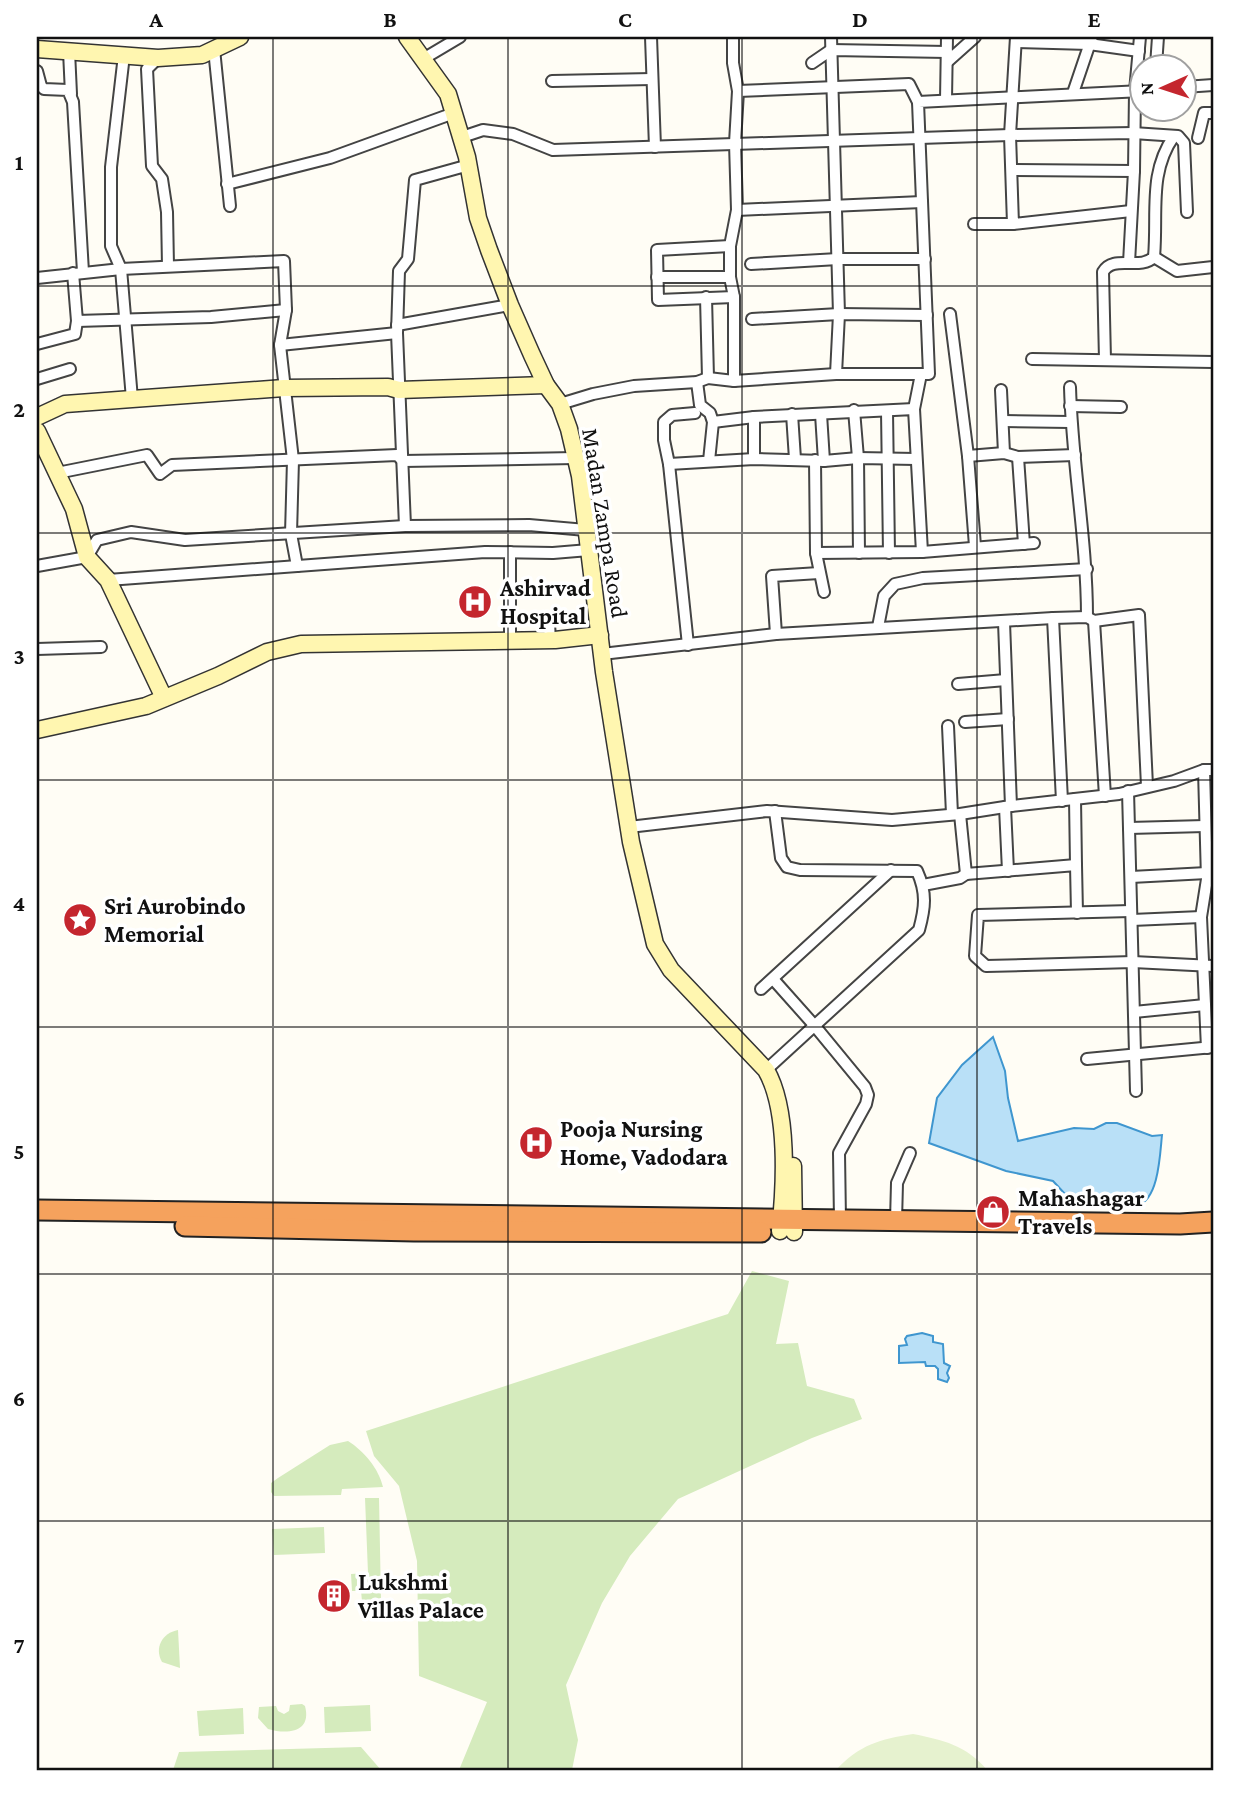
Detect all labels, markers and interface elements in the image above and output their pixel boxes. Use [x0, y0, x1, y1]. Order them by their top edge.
text: A [148, 6, 163, 32]
text: B [383, 6, 397, 32]
text: C [618, 6, 632, 32]
text: D [852, 6, 868, 32]
text: E [1087, 6, 1101, 32]
north arrow [1128, 52, 1198, 122]
text: N [1136, 82, 1157, 96]
text: 1 [15, 149, 24, 175]
text: 2 [13, 396, 25, 422]
street label: Madan Zampa Road [577, 426, 634, 620]
place label: Ashirvad Hospital [499, 574, 591, 629]
hospital icon: Ashirvad Hospital [456, 583, 494, 621]
text: 3 [13, 643, 25, 669]
text: 4 [13, 890, 25, 916]
place label: Sri Aurobindo Memorial [104, 892, 246, 947]
place icon: Sri Aurobindo Memorial [61, 901, 99, 939]
place label: Pooja Nursing Home, Vadodara [560, 1115, 728, 1171]
hospital icon: Pooja Nursing Home, Vadodara [517, 1124, 555, 1162]
text: 5 [13, 1138, 25, 1164]
place label: Mahashagar Travels [1018, 1184, 1145, 1239]
shop icon: Mahashagar Travels [974, 1193, 1012, 1231]
text: 6 [13, 1385, 25, 1411]
place label: Lukshmi Villas Palace [357, 1568, 484, 1623]
building icon: Lukshmi Villas Palace [315, 1577, 353, 1615]
text: 7 [13, 1632, 25, 1658]

